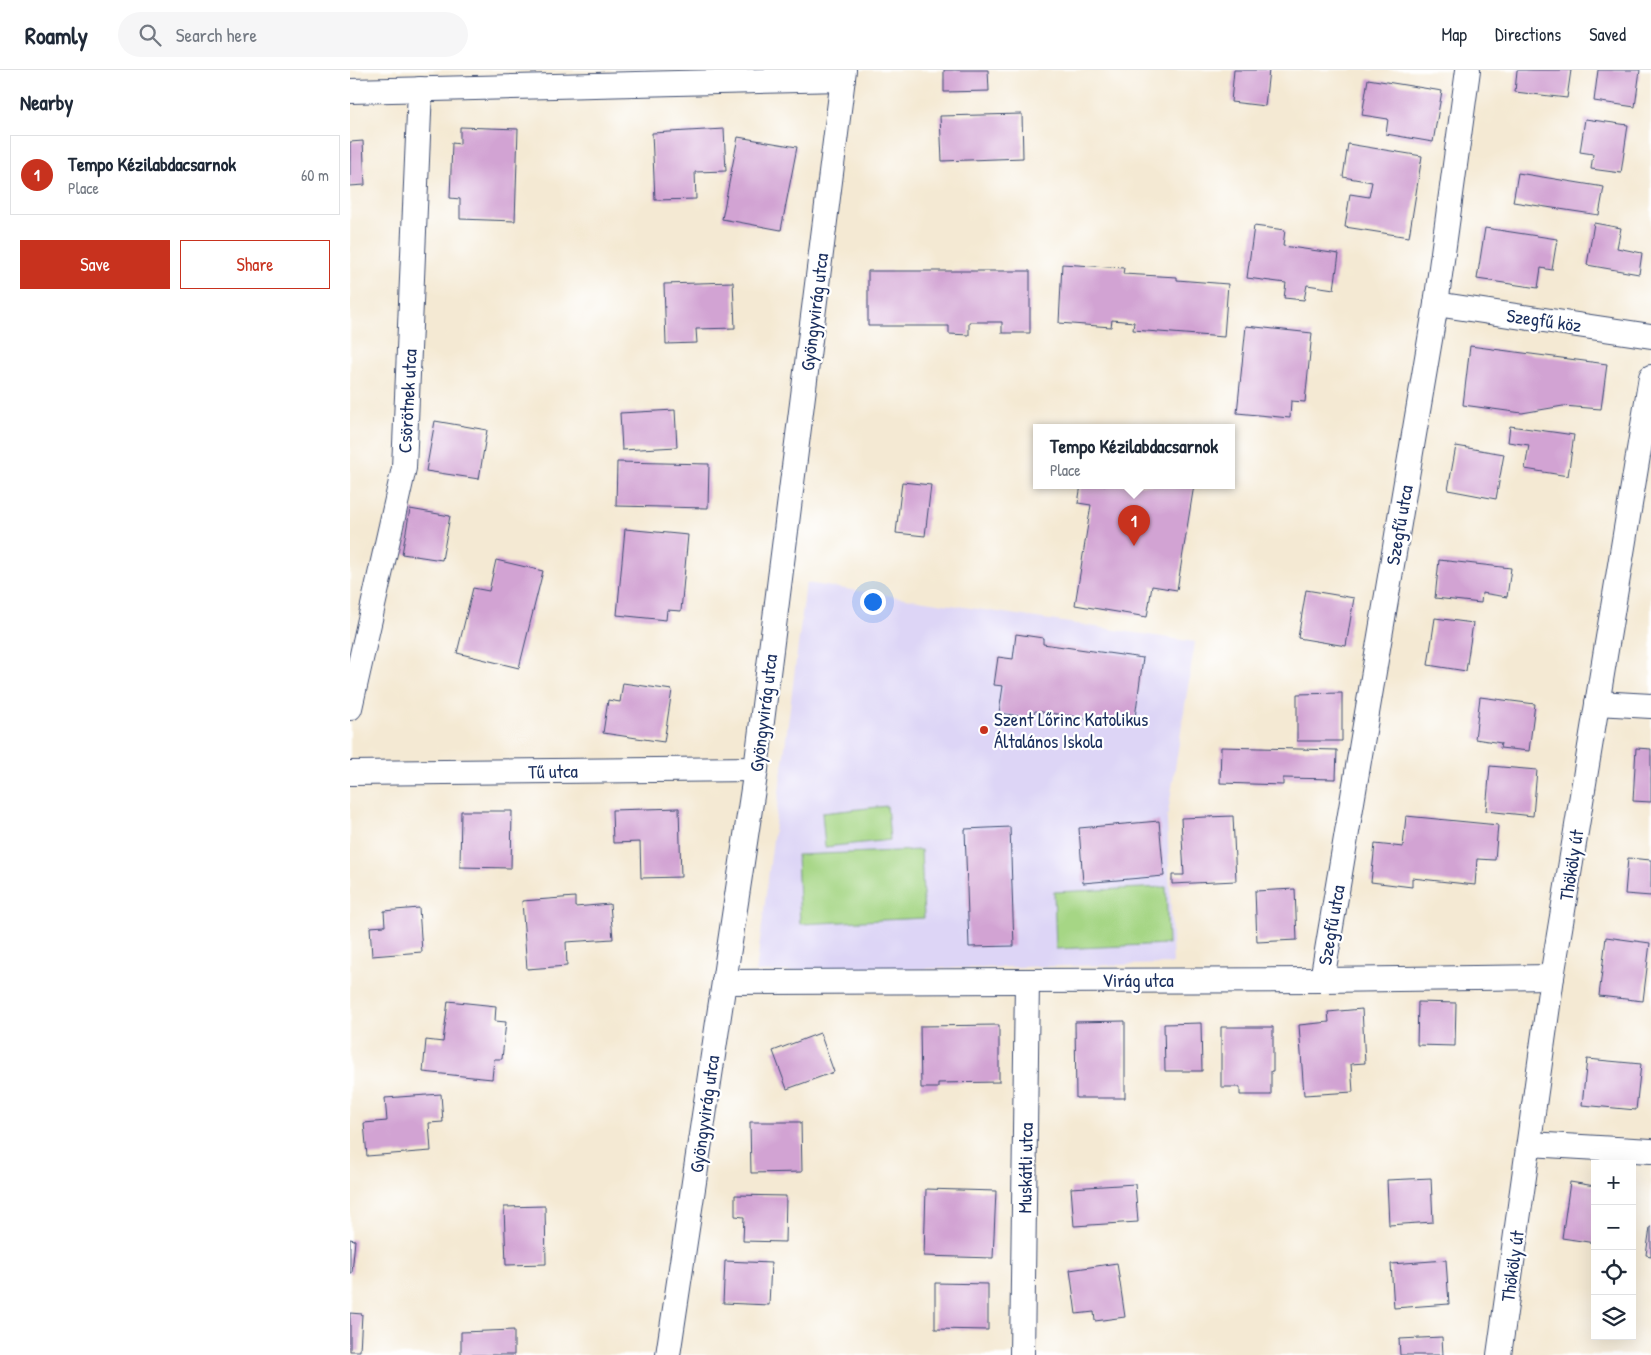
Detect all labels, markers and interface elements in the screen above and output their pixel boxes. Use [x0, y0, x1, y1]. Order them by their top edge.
search box [118, 12, 468, 57]
text: Roamly [25, 19, 88, 51]
icon: search [136, 21, 164, 49]
text: Search here [176, 22, 257, 48]
text: Map [1442, 22, 1467, 47]
text: Directions [1495, 22, 1561, 47]
text: Saved [1589, 22, 1626, 47]
text: Nearby [20, 88, 73, 117]
text: Tempo Kézilabdacsarnok [68, 151, 236, 177]
text: 1 [34, 164, 40, 186]
text: 60 m [301, 164, 329, 186]
text: Place [68, 177, 99, 199]
button: Save [20, 240, 170, 289]
button: Share [180, 240, 330, 289]
street label: Gyöngyvirág utca [794, 251, 834, 372]
street label: Szegfű köz [1505, 302, 1583, 338]
street label: Csörötnek utca [391, 348, 423, 454]
popup [1033, 424, 1235, 489]
text: Tempo Kézilabdacsarnok [1050, 433, 1218, 459]
text: Place [1050, 459, 1081, 481]
street label: Szegfű utca [1379, 483, 1419, 567]
pin: 1 [1118, 505, 1150, 546]
your location [860, 589, 886, 615]
street label: Gyöngyvirág utca [743, 652, 783, 773]
place label: Szent Lőrinc Katolikus Általános Iskola [994, 706, 1148, 754]
marker: Szent Lőrinc Katolikus Általános Iskola [978, 724, 990, 736]
street label: Tű utca [528, 758, 579, 784]
street label: Thököly út [1553, 827, 1590, 902]
street label: Szegfű utca [1311, 883, 1351, 967]
street label: Virág utca [1102, 967, 1174, 993]
street label: Gyöngyvirág utca [683, 1053, 725, 1174]
street label: Muskátli utca [1011, 1122, 1039, 1214]
map controls [1591, 1160, 1636, 1340]
button: + [1591, 1160, 1636, 1205]
button: − [1591, 1205, 1636, 1250]
street label: Thököly út [1494, 1228, 1530, 1303]
button: locate [1591, 1250, 1636, 1295]
button: layers [1591, 1295, 1636, 1340]

